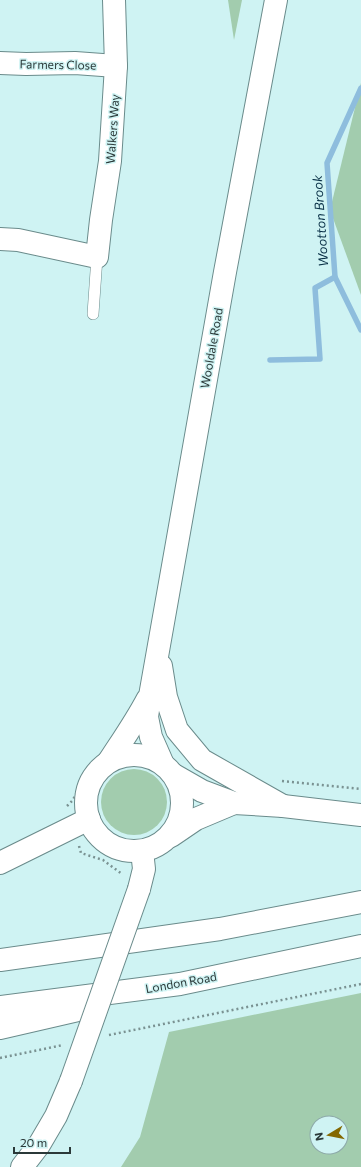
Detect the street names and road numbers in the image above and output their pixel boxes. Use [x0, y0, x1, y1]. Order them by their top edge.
street label: Farmers Close [19, 56, 97, 72]
street label: Walkers Way [103, 94, 121, 164]
street label: Wooldale Road [197, 306, 225, 389]
street label: London Road [144, 969, 218, 995]

